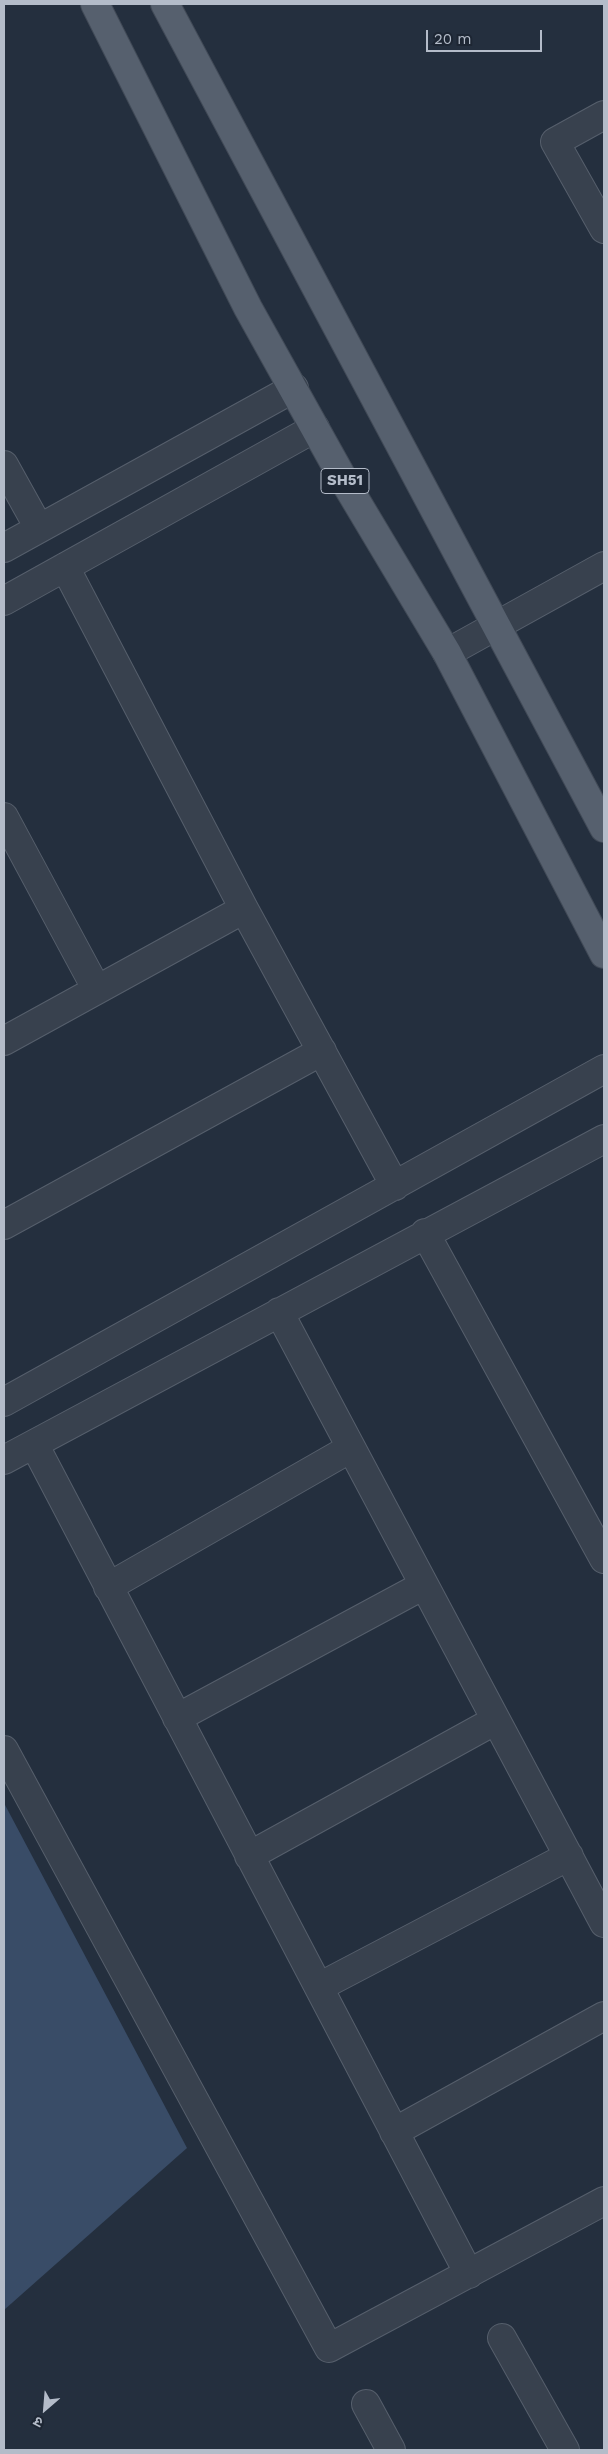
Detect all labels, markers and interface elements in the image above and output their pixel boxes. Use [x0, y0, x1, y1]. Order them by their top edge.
scale bar [428, 20, 544, 52]
text: 20 m [434, 30, 472, 48]
road number: SH51 [321, 468, 369, 494]
north arrow [20, 2384, 70, 2434]
text: उ [31, 2413, 45, 2431]

